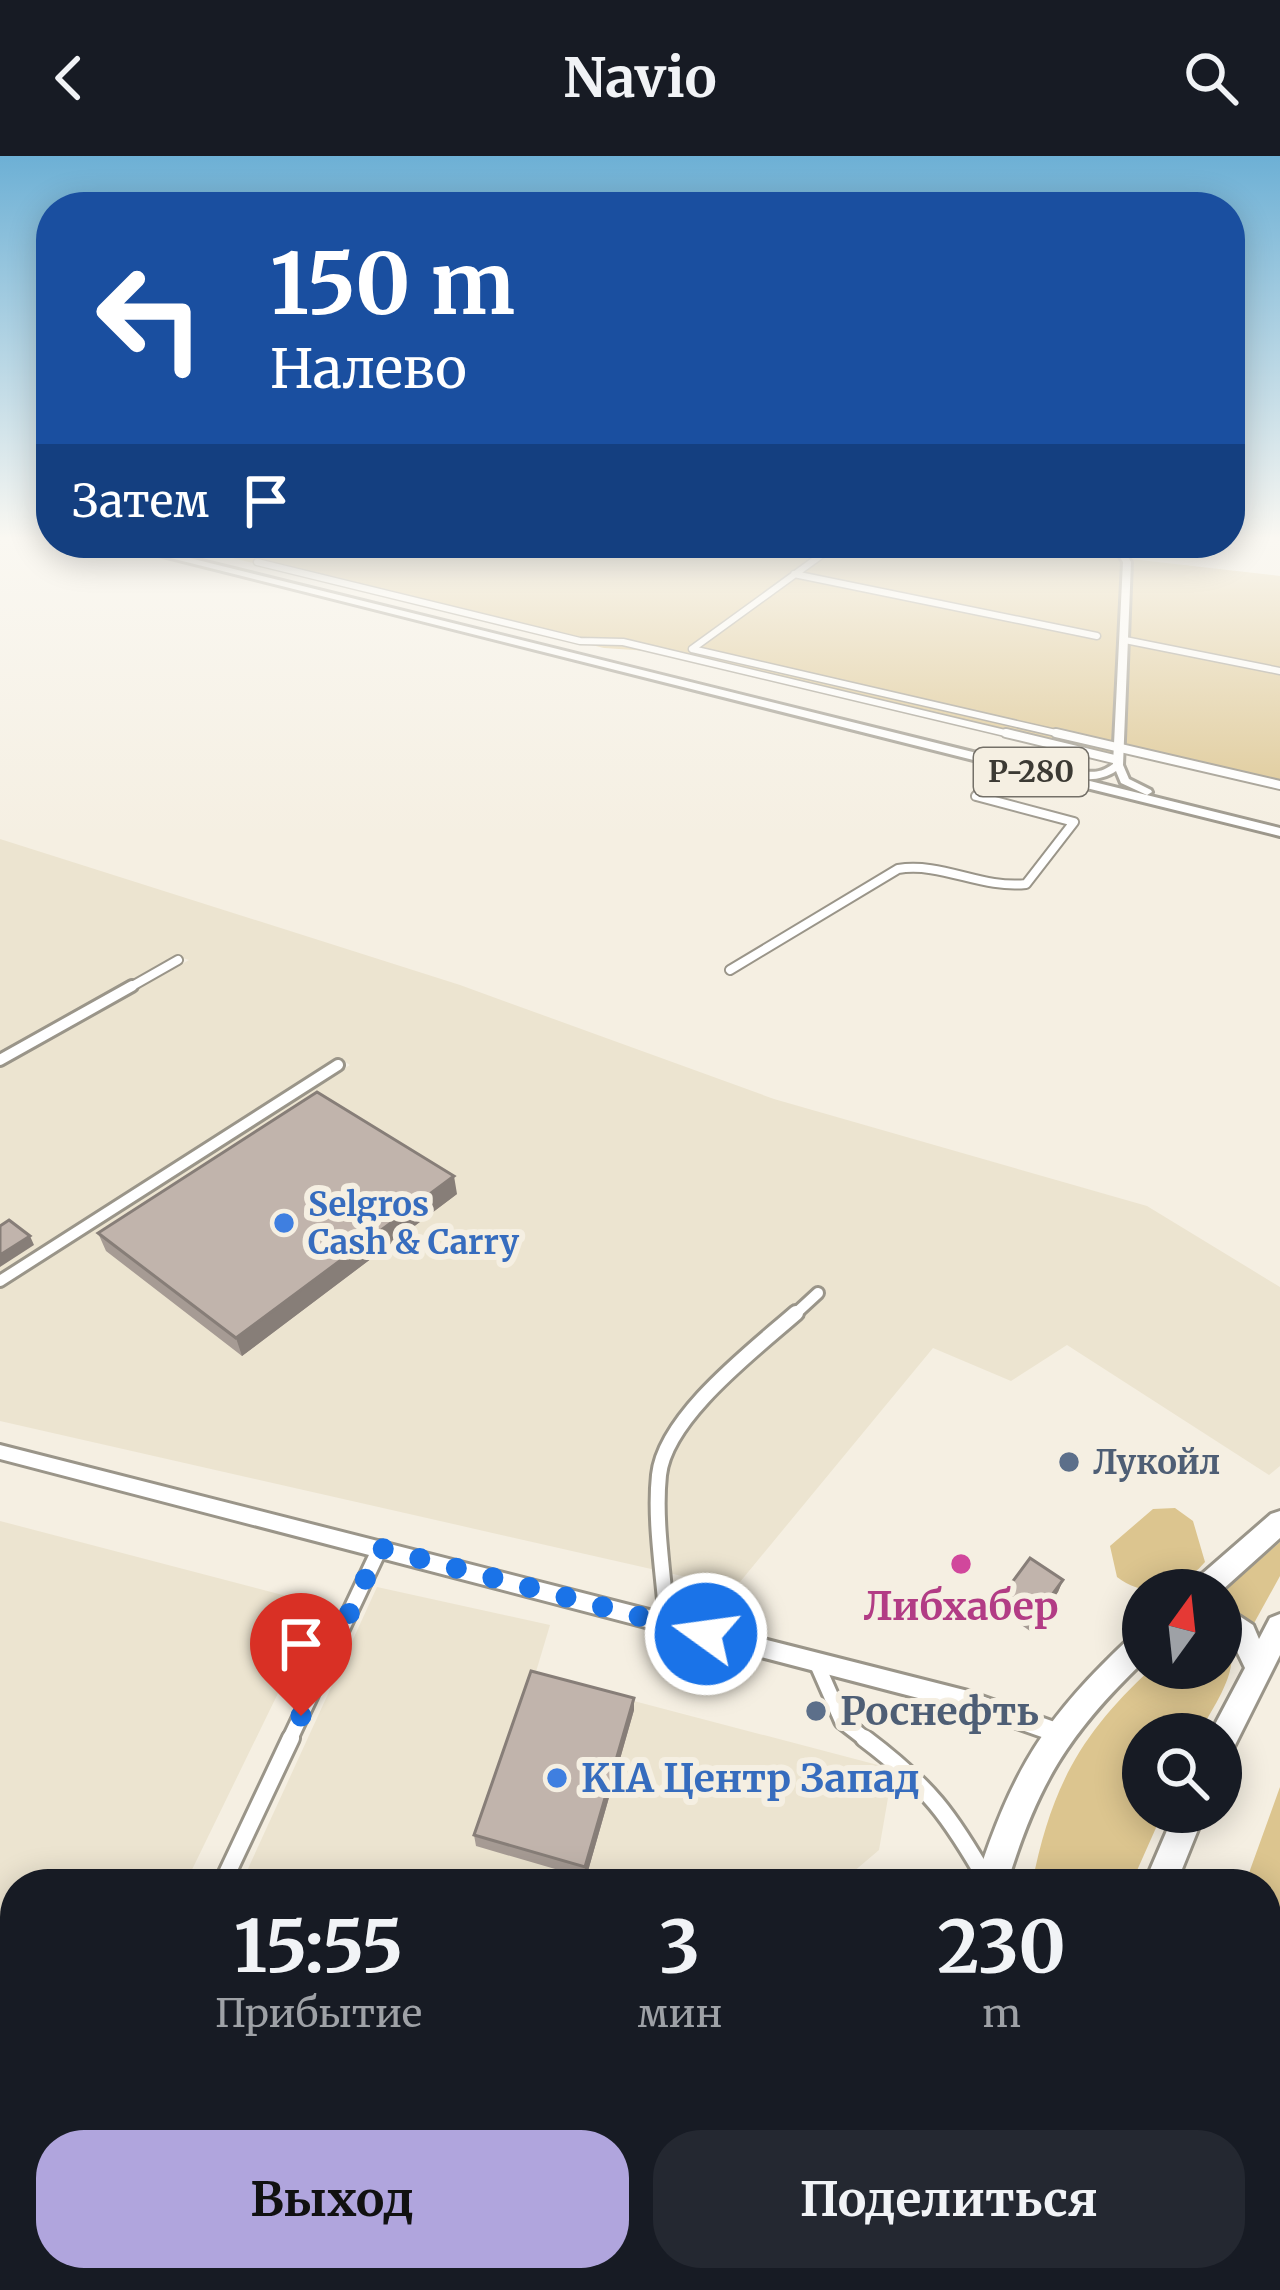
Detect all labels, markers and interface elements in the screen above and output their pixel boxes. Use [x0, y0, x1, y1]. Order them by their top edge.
text: Navio [563, 44, 717, 112]
icon: back [36, 45, 102, 111]
icon: search [1178, 45, 1244, 111]
text: 150 m [270, 231, 515, 337]
icon: left [72, 240, 228, 396]
text: Налево [270, 335, 467, 403]
icon: arrive [233, 468, 299, 534]
text: Затем [72, 473, 209, 529]
road number: Р-280 [974, 748, 1088, 796]
place label: Selgros Cash & Carry [308, 1184, 520, 1263]
marker: Selgros Cash & Carry [271, 1210, 297, 1236]
place label: Лукойл [1093, 1442, 1220, 1483]
marker: Лукойл [1056, 1449, 1082, 1475]
marker: Либхабер [948, 1551, 974, 1577]
north arrow [1122, 1569, 1242, 1689]
map controls [1122, 1569, 1242, 1833]
position arrow [643, 1571, 769, 1697]
place label: Либхабер [864, 1582, 1058, 1631]
pin [250, 1593, 352, 1716]
icon: arrive [268, 1611, 334, 1677]
place label: Роснефть [840, 1687, 1039, 1736]
marker: Роснефть [803, 1698, 829, 1724]
button: search [1122, 1713, 1242, 1833]
place label: KIA Центр Запад [581, 1754, 920, 1803]
marker: KIA Центр Запад [544, 1765, 570, 1791]
text: 15:55 [234, 1901, 403, 1992]
text: 3 [659, 1901, 700, 1992]
text: 230 [937, 1901, 1066, 1992]
text: Прибытие [215, 1989, 422, 2038]
text: мин [637, 1989, 722, 2038]
text: m [982, 1989, 1021, 2038]
button: Выход [36, 2130, 629, 2268]
button: Поделиться [653, 2130, 1245, 2268]

